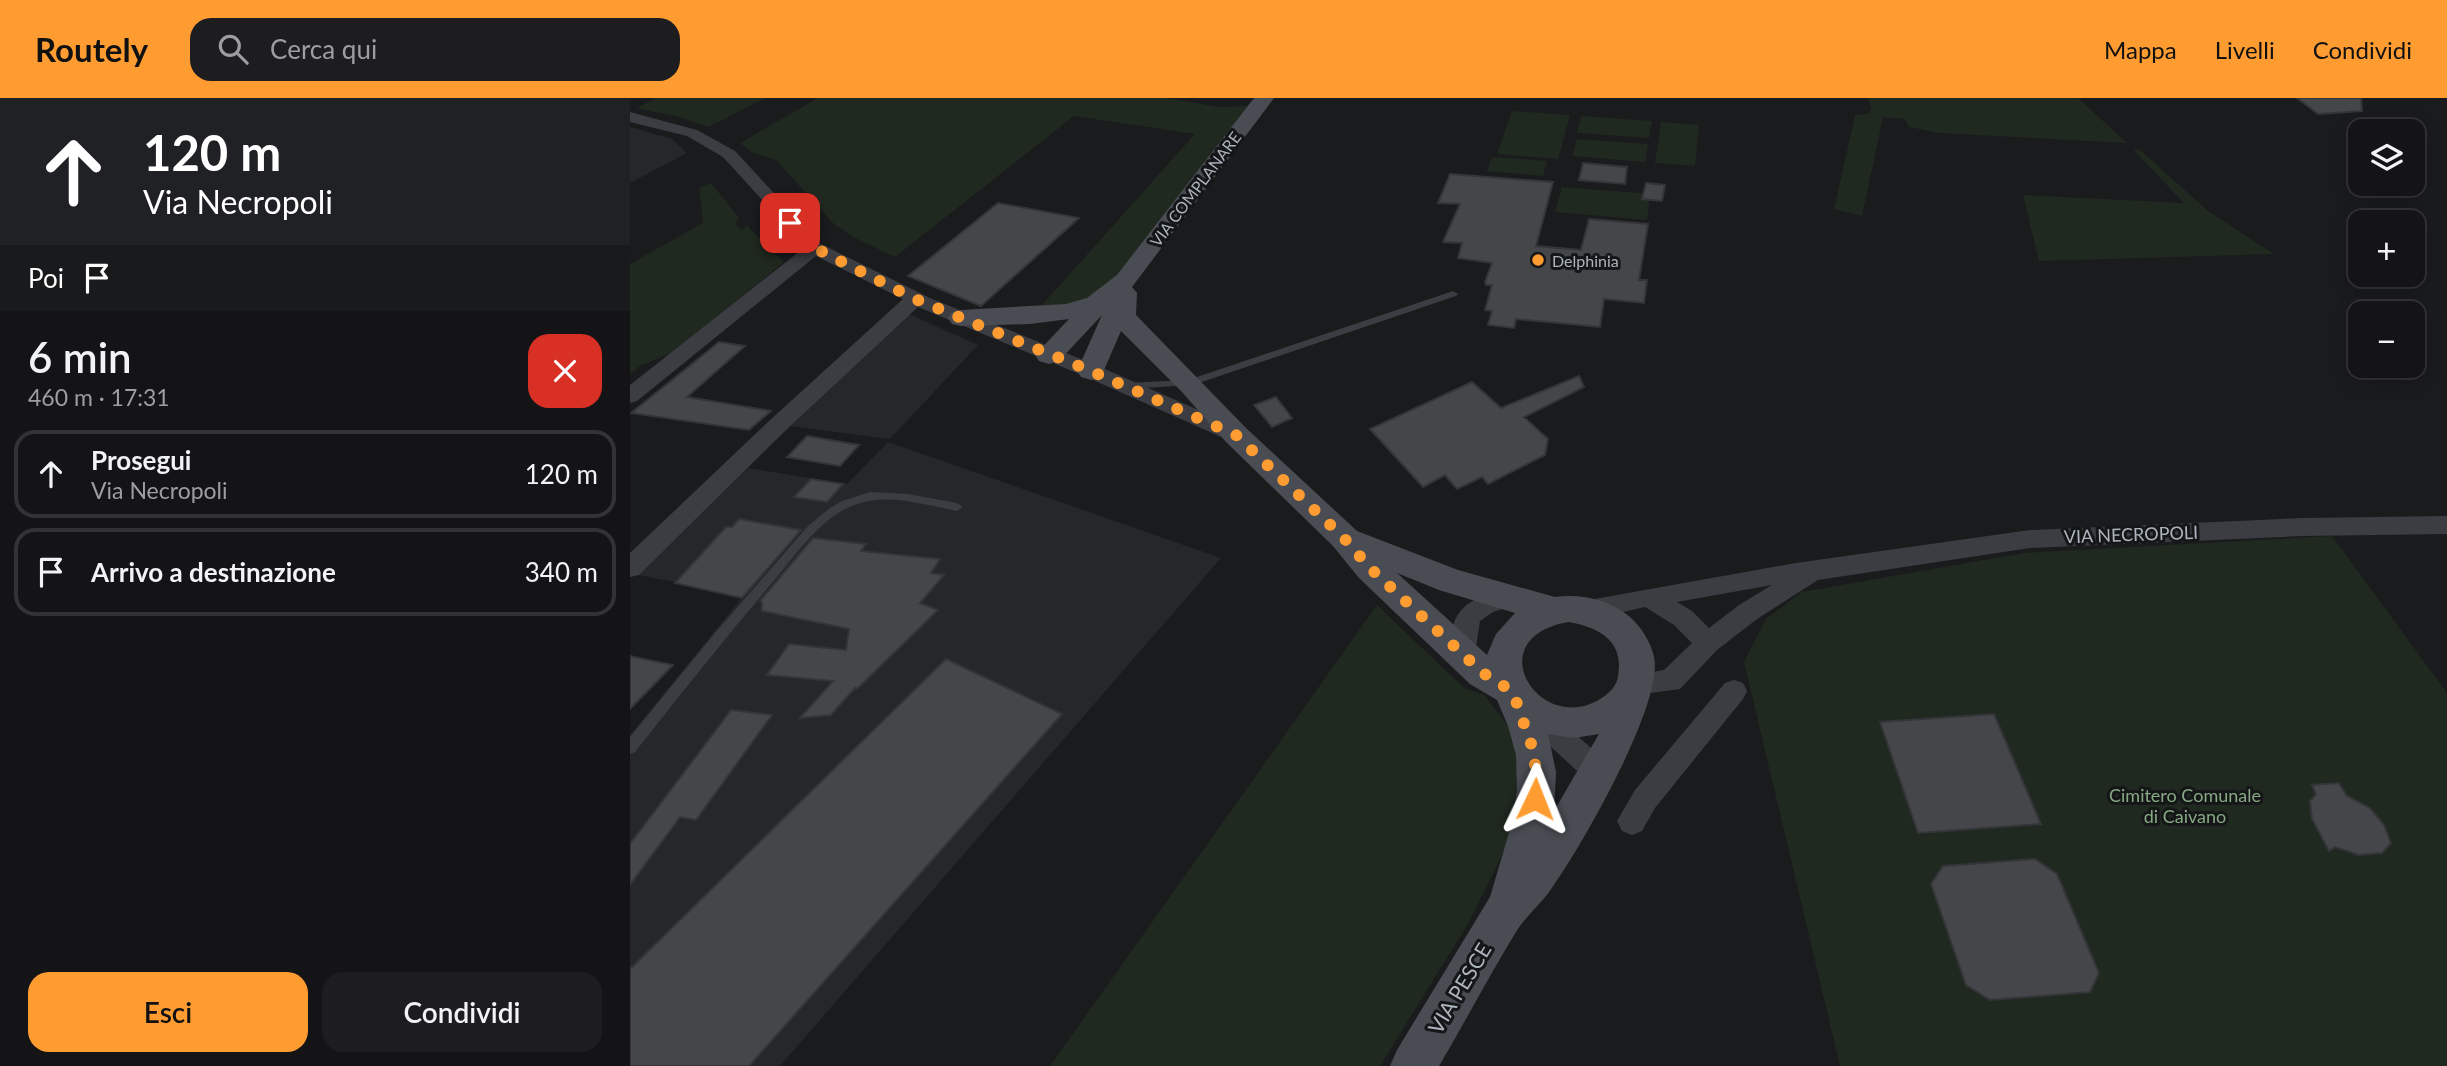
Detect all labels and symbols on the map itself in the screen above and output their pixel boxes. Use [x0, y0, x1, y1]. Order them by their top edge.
street label: VIA COMPLANARE [1146, 128, 1244, 250]
pin [760, 193, 820, 253]
place label: Delphinia [1552, 251, 1619, 270]
marker: Delphinia [1530, 252, 1546, 268]
street label: VIA NECROPOLI [2063, 521, 2199, 547]
position arrow [1498, 762, 1572, 836]
park label: Cimitero Comunale di Caivano [2109, 784, 2261, 827]
street label: VIA PESCE [1422, 938, 1496, 1038]

